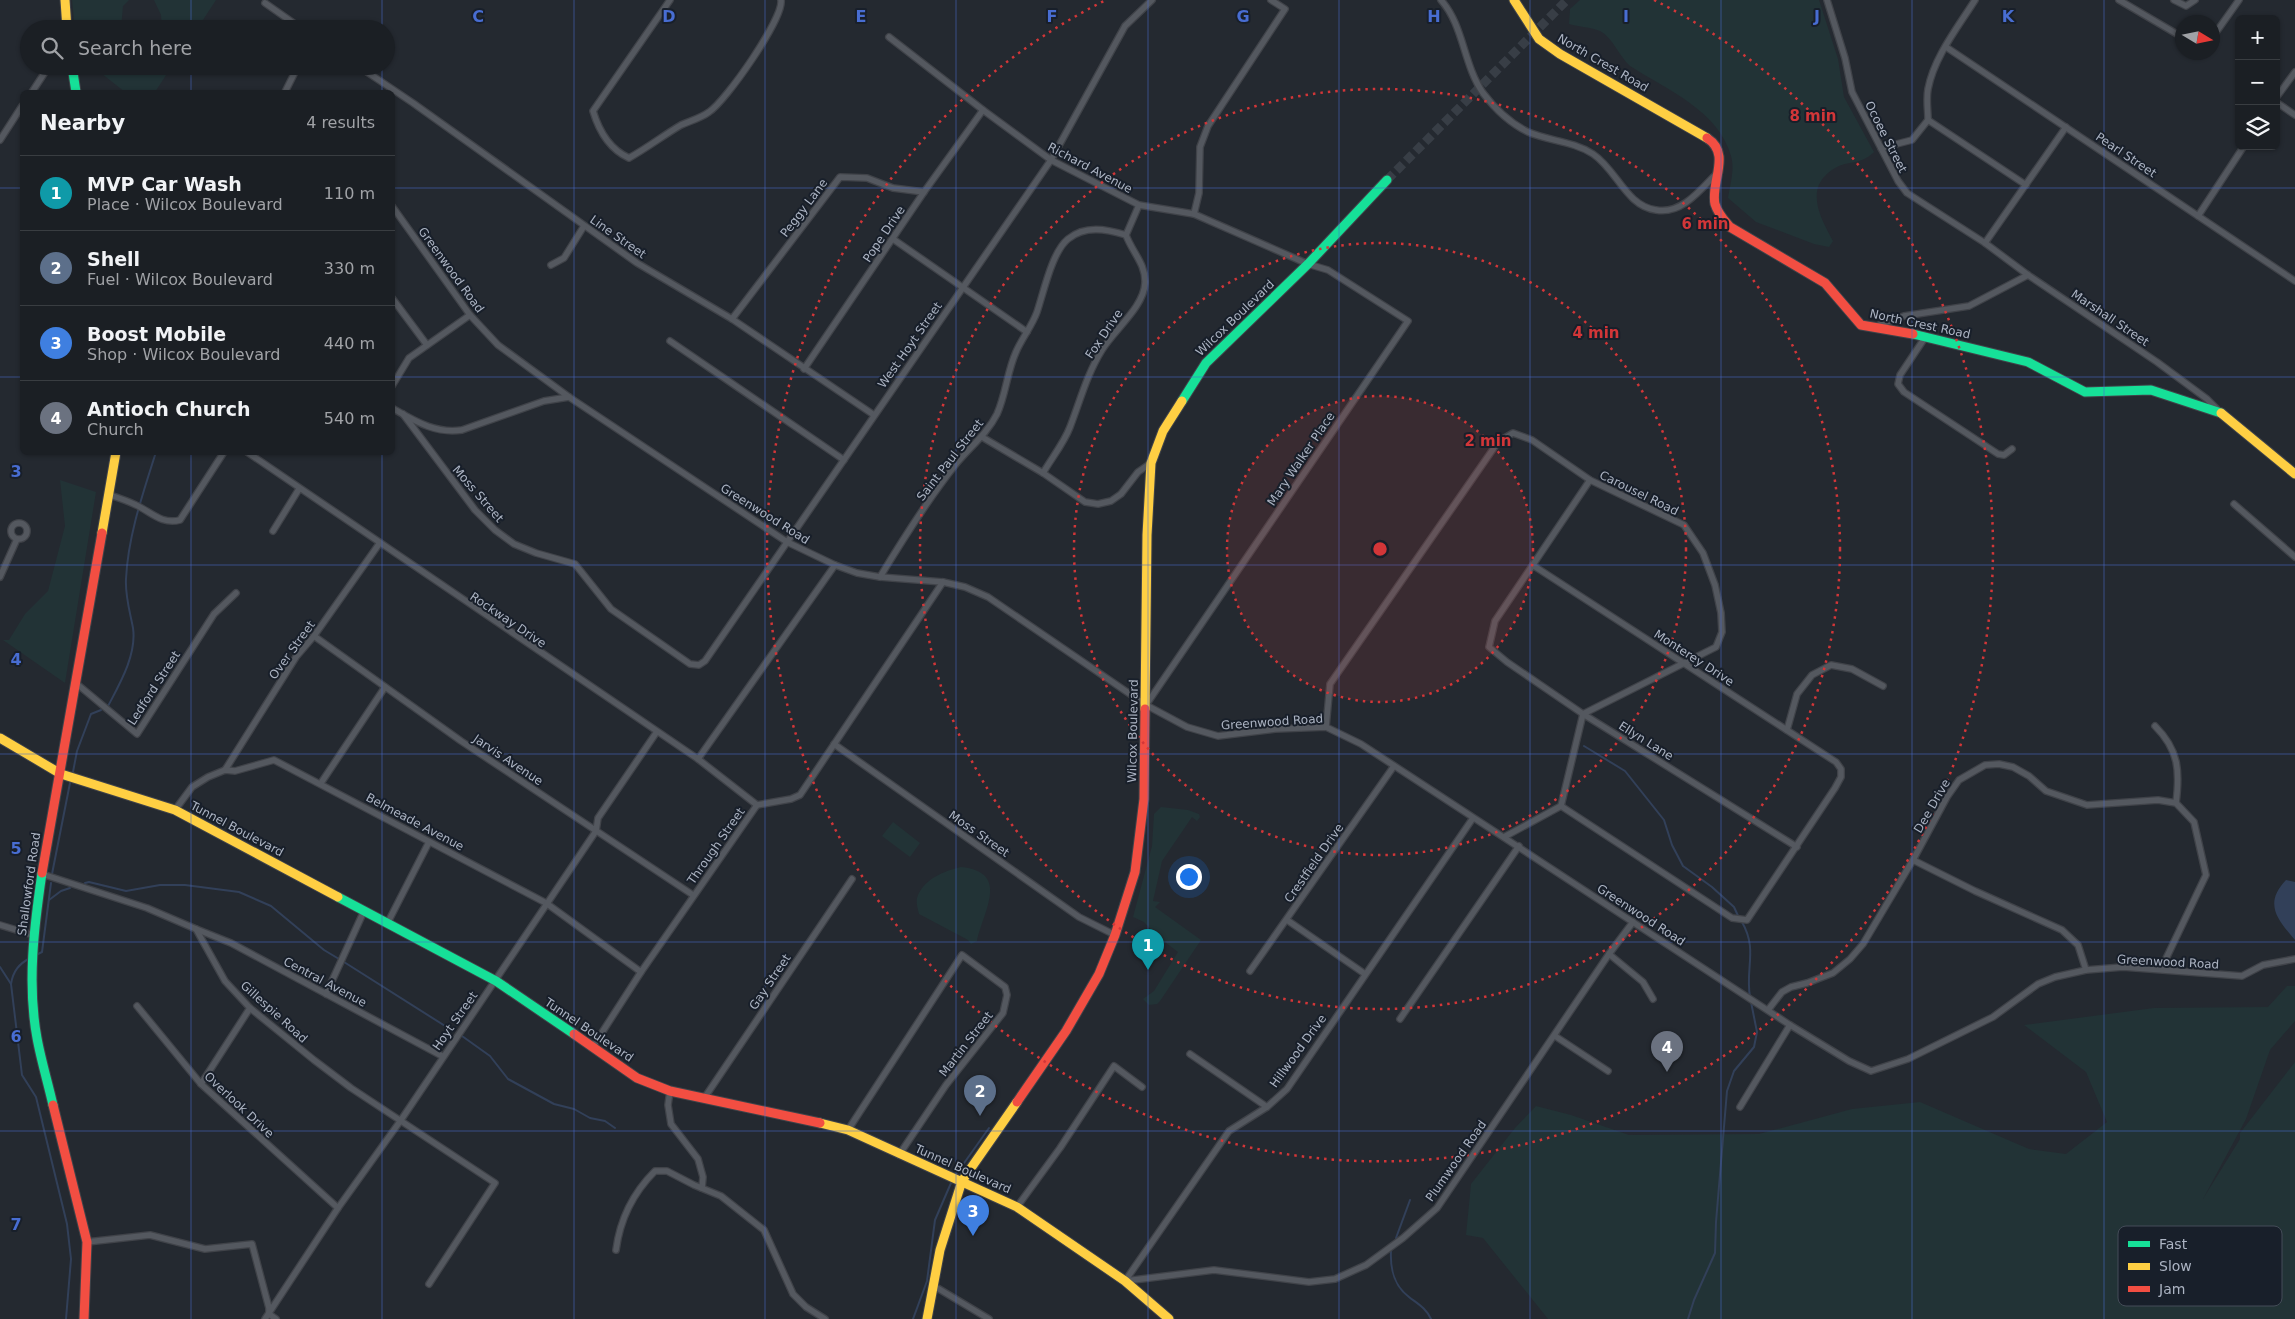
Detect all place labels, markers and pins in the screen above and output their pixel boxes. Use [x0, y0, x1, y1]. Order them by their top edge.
centre of rings [1371, 540, 1389, 558]
pin: 1 [1132, 929, 1164, 970]
pin: 4 [1651, 1031, 1683, 1072]
pin: 2 [964, 1075, 996, 1116]
pin: 3 [957, 1195, 989, 1236]

